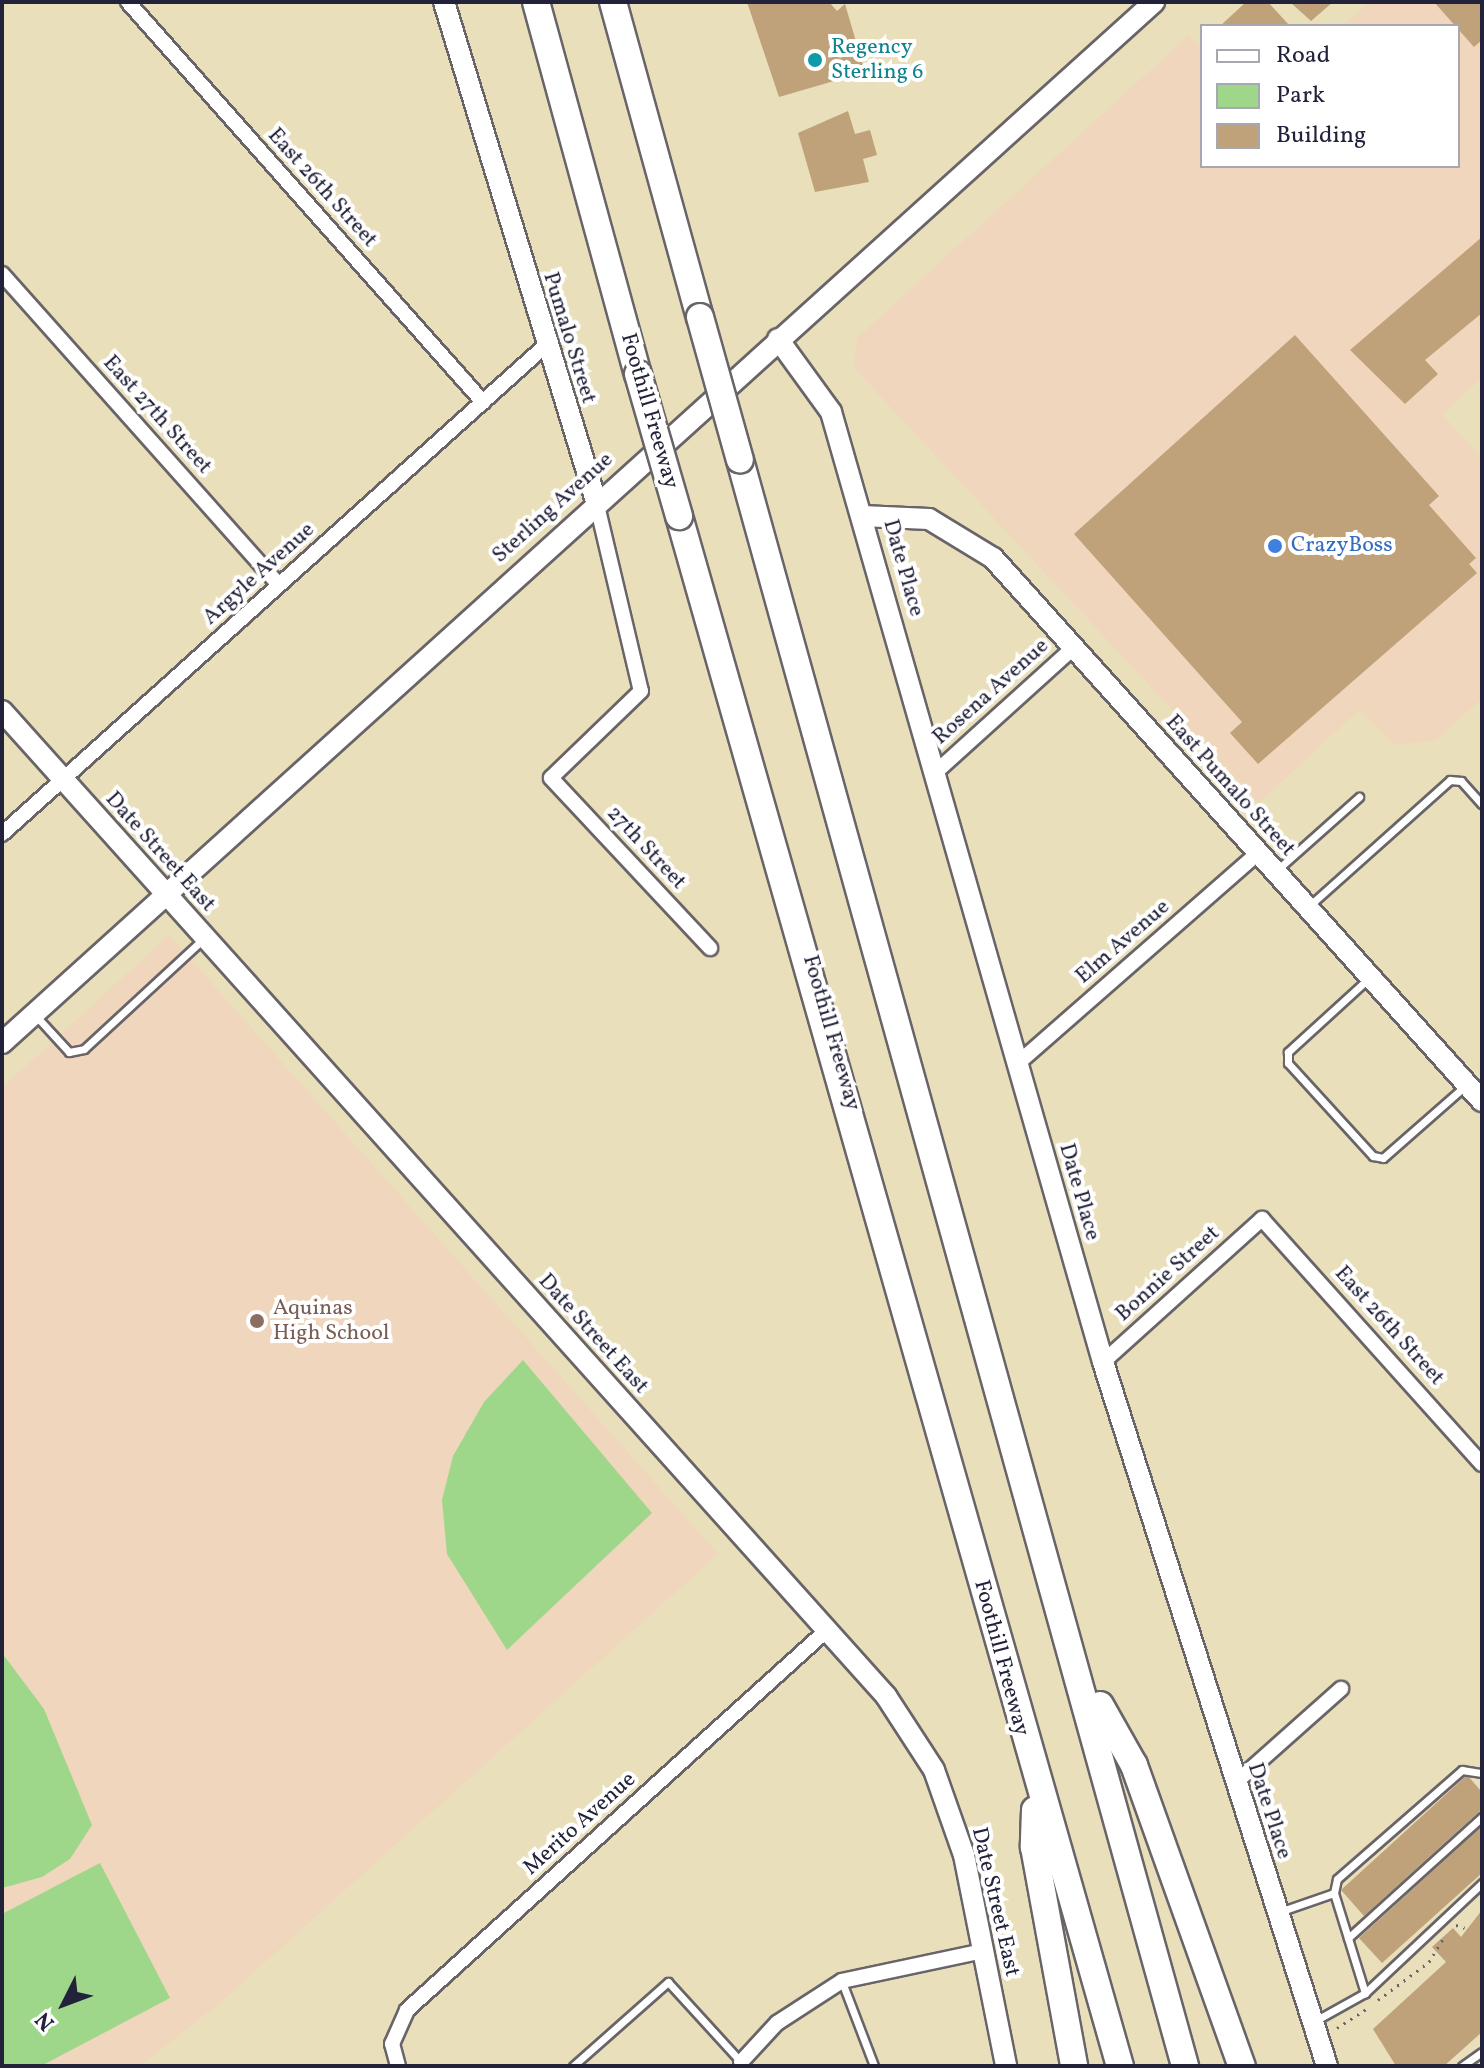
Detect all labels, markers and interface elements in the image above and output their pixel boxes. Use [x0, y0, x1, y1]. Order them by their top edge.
legend [1200, 24, 1460, 168]
place label: Regency Sterling 6 [831, 34, 923, 86]
text: Road [1276, 39, 1330, 73]
marker: Regency Sterling 6 [806, 51, 824, 69]
text: Park [1276, 79, 1325, 113]
text: Building [1276, 119, 1366, 153]
street label: East 26th Street [261, 123, 383, 253]
street label: Pumalo Street [537, 269, 601, 407]
street label: Foothill Freeway [614, 330, 684, 492]
street label: East 27th Street [97, 350, 217, 480]
street label: Sterling Avenue [487, 447, 619, 569]
street label: Date Place [877, 516, 929, 620]
street label: Argyle Avenue [198, 517, 320, 631]
place label: CrazyBoss [1291, 533, 1393, 559]
marker: CrazyBoss [1266, 537, 1284, 555]
street label: Rosena Avenue [928, 633, 1054, 751]
street label: East Pumalo Street [1159, 710, 1301, 862]
street label: Date Street East [99, 787, 221, 917]
street label: 27th Street [601, 801, 691, 895]
street label: Elm Avenue [1071, 894, 1175, 990]
street label: Foothill Freeway [796, 952, 866, 1114]
street label: Date Place [1053, 1140, 1105, 1244]
street label: Bonnie Street [1111, 1220, 1225, 1328]
street label: East 26th Street [1328, 1261, 1450, 1391]
street label: Date Street East [532, 1269, 654, 1399]
place label: Aquinas High School [273, 1295, 389, 1346]
marker: Aquinas High School [248, 1312, 266, 1330]
street label: Foothill Freeway [967, 1577, 1035, 1739]
street label: Date Place [1241, 1760, 1297, 1862]
street label: Merito Avenue [518, 1767, 642, 1881]
street label: Date Street East [965, 1825, 1025, 1979]
north arrow [24, 1964, 104, 2044]
text: N [29, 2004, 63, 2037]

